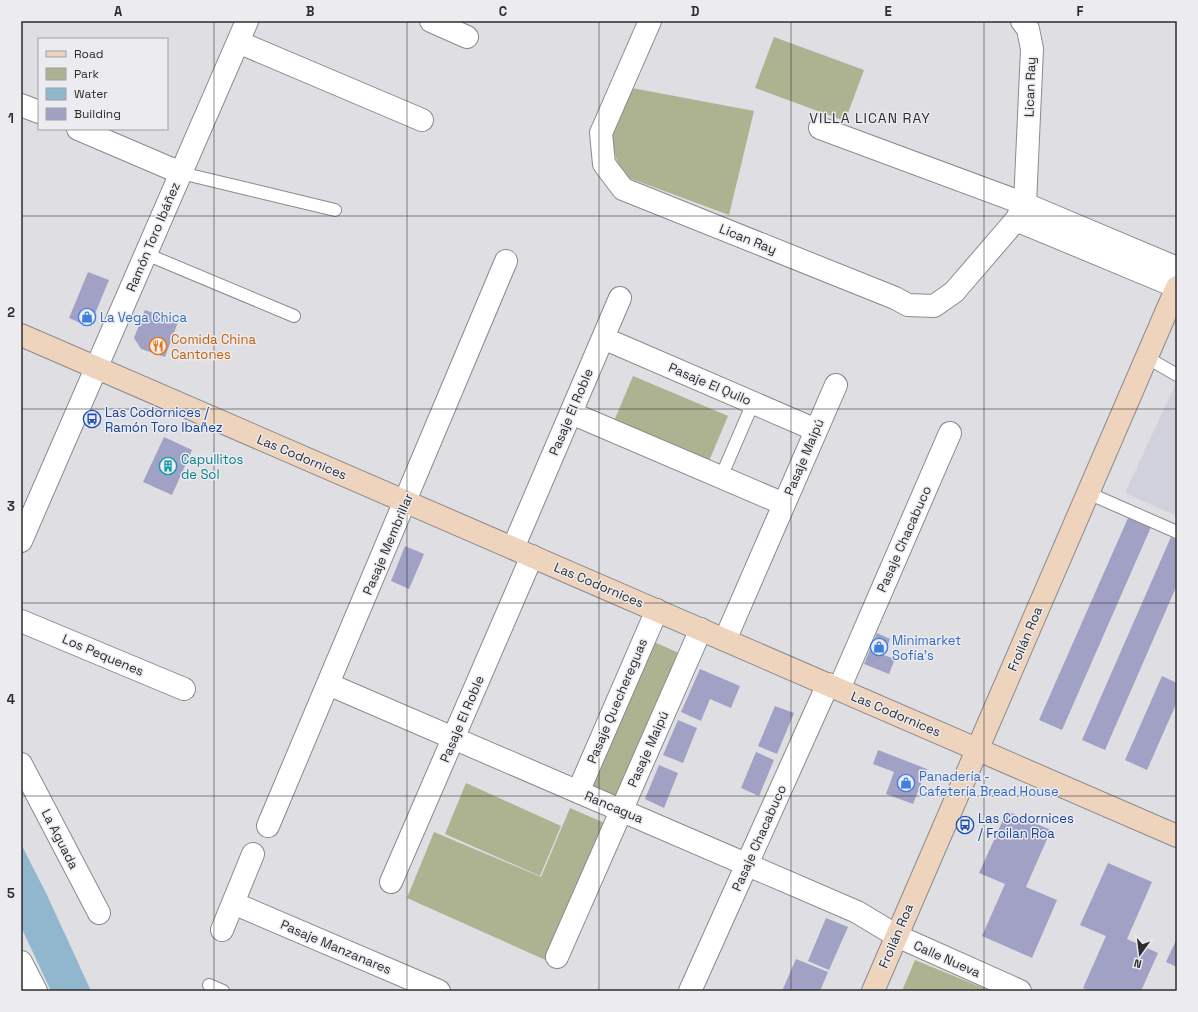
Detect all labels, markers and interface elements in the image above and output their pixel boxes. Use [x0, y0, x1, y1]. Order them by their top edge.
text: A [114, 3, 123, 20]
text: B [306, 3, 315, 20]
text: C [499, 3, 507, 20]
text: D [691, 3, 700, 20]
text: E [884, 3, 892, 20]
text: F [1077, 3, 1084, 20]
legend [38, 38, 168, 130]
text: Road [74, 46, 103, 62]
street label: Lican Ray [1020, 57, 1040, 117]
text: Park [74, 66, 99, 82]
text: Water [74, 86, 108, 102]
text: Building [74, 106, 121, 122]
district label: VILLA LICAN RAY [809, 109, 931, 127]
text: 1 [8, 110, 14, 127]
street label: Ramón Toro Ibáñez [122, 179, 184, 294]
street label: Lican Ray [717, 220, 779, 258]
text: 2 [7, 304, 15, 321]
shop icon: La Vega Chica [77, 307, 97, 327]
place label: La Vega Chica [100, 309, 187, 326]
place label: Comida China Cantones [171, 331, 256, 363]
restaurant icon: Comida China Cantones [148, 336, 168, 356]
street label: Pasaje El Quilo [666, 359, 754, 409]
street label: Pasaje El Roble [545, 366, 597, 458]
place label: Las Codornices / Ramón Toro Ibañez [105, 404, 223, 436]
bus stop icon: Las Codornices / Ramón Toro Ibañez [82, 409, 102, 429]
street label: Pasaje Maipú [780, 416, 828, 498]
street label: Las Codornices [255, 430, 350, 484]
place label: Capullitos de Sol [181, 451, 243, 483]
building icon: Capullitos de Sol [158, 456, 178, 476]
street label: Pasaje Chacabuco [873, 483, 935, 595]
street label: Pasaje Membrillar [359, 490, 417, 597]
text: 3 [7, 498, 15, 515]
street label: Las Codornices [552, 558, 647, 612]
street label: Froilán Roa [1004, 604, 1046, 674]
street label: Los Pequenes [60, 630, 147, 680]
place label: Minimarket Sofía's [892, 632, 961, 664]
street label: Pasaje Quechereguas [583, 636, 651, 766]
shop icon: Minimarket Sofía's [869, 637, 889, 657]
street label: Pasaje El Roble [436, 673, 488, 765]
street label: Las Codornices [849, 687, 944, 741]
text: 4 [7, 691, 15, 708]
street label: Pasaje Maipú [624, 708, 672, 790]
place label: Panadería - Cafetería Bread House [919, 768, 1059, 800]
shop icon: Panadería - Cafetería Bread House [896, 773, 916, 793]
street label: Pasaje Chacabuco [728, 782, 790, 894]
street label: Rancagua [582, 787, 647, 827]
street label: La Aguada [38, 806, 83, 872]
place label: Las Codornices / Froilan Roa [978, 810, 1074, 842]
bus stop icon: Las Codornices / Froilan Roa [955, 815, 975, 835]
text: 5 [7, 885, 15, 902]
street label: Froilán Roa [875, 901, 917, 971]
street label: Pasaje Manzanares [278, 916, 394, 978]
north arrow [1120, 934, 1160, 974]
street label: Calle Nueva [911, 937, 984, 982]
text: N [1132, 956, 1143, 971]

